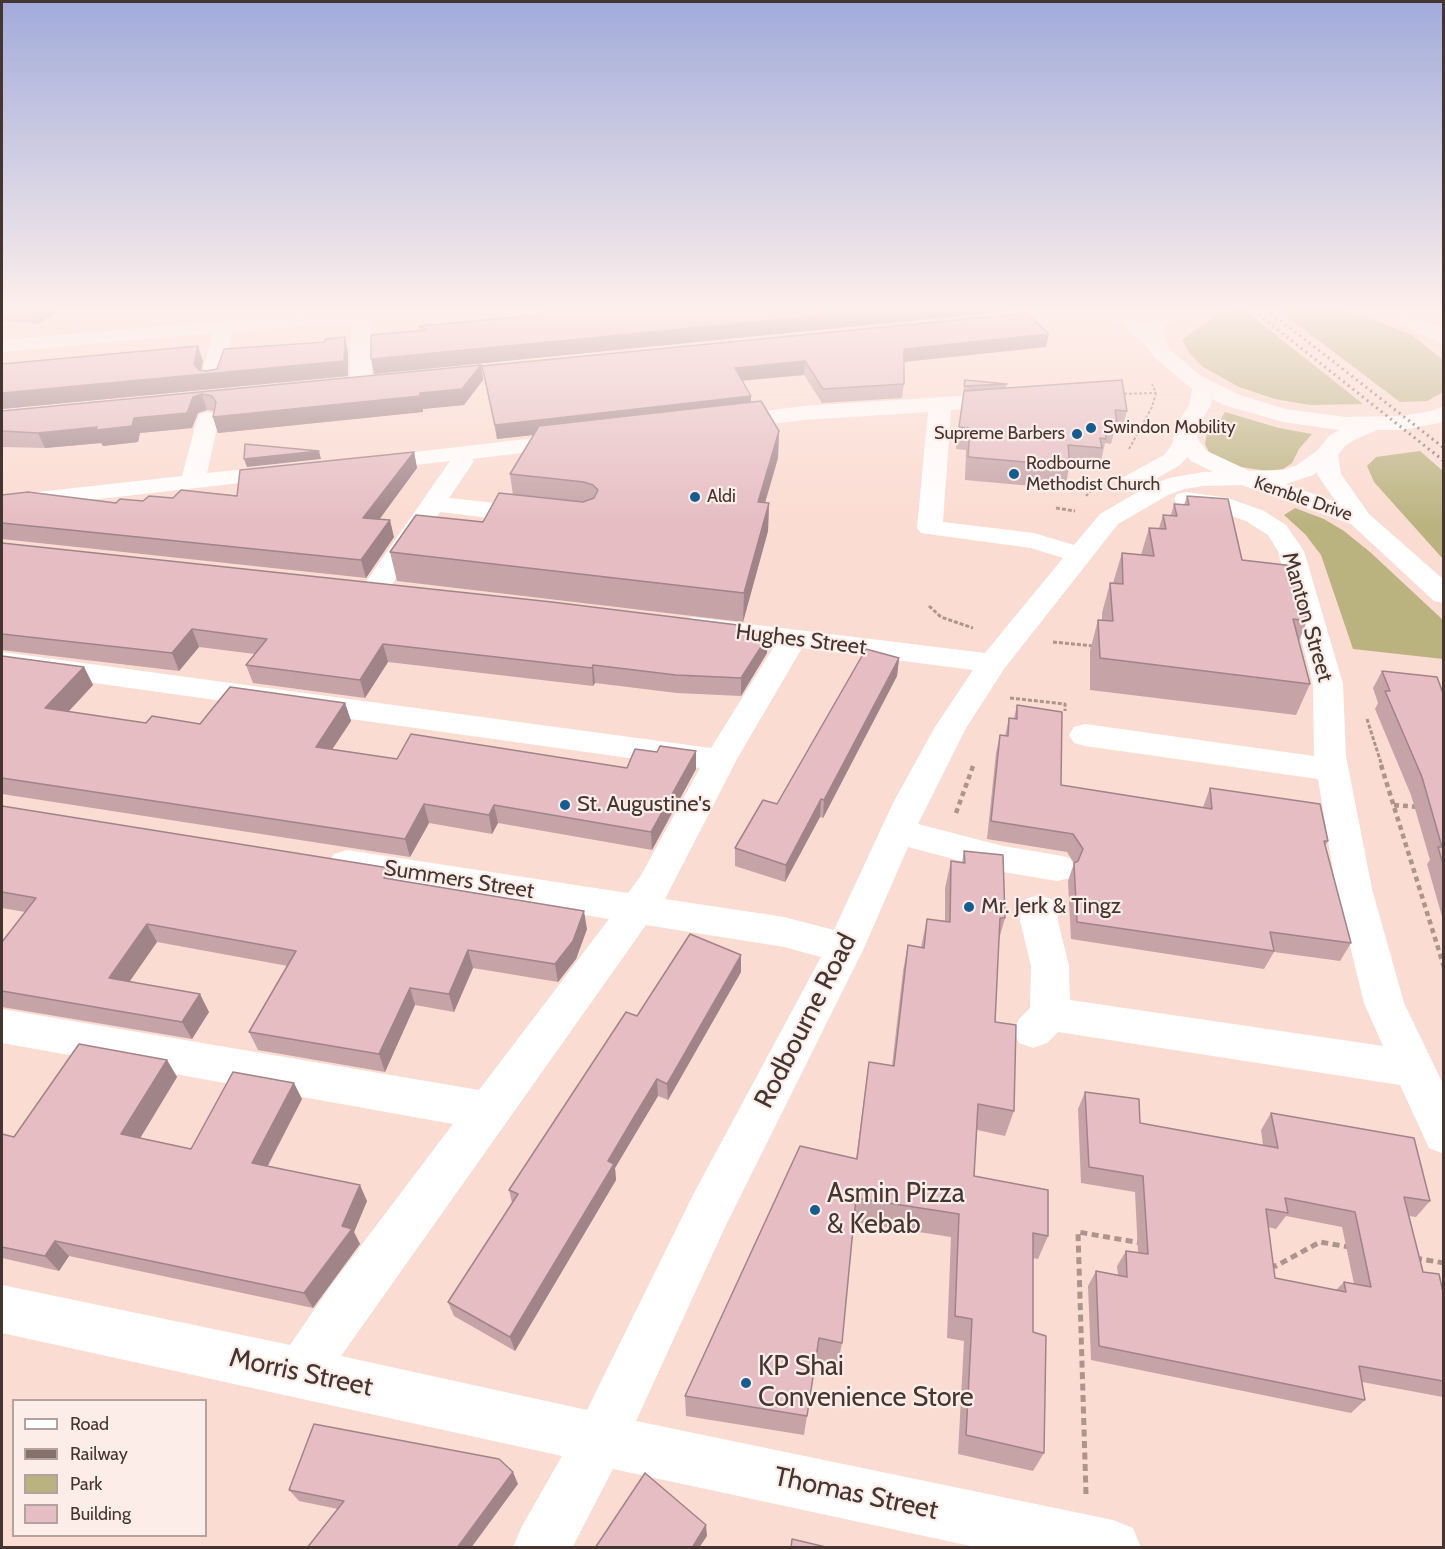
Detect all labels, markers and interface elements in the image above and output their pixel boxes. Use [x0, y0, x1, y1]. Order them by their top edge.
place label: Swindon Mobility [1103, 417, 1236, 439]
marker: Swindon Mobility [1084, 421, 1098, 435]
place label: Supreme Barbers [934, 423, 1065, 445]
marker: Supreme Barbers [1070, 427, 1084, 441]
place label: Rodbourne Methodist Church [1026, 453, 1160, 496]
marker: Rodbourne Methodist Church [1007, 467, 1021, 481]
street label: Kemble Drive [1251, 472, 1355, 526]
place label: Aldi [707, 486, 736, 508]
marker: Aldi [688, 490, 702, 504]
street label: Manton Street [1276, 549, 1338, 685]
street label: Hughes Street [734, 619, 868, 661]
place label: St. Augustine's [577, 792, 711, 818]
marker: St. Augustine's [558, 798, 572, 812]
street label: Summers Street [382, 855, 536, 905]
place label: Mr. Jerk & Tingz [981, 894, 1121, 920]
marker: Mr. Jerk & Tingz [962, 900, 976, 914]
street label: Rodbourne Road [748, 928, 864, 1114]
place label: Asmin Pizza & Kebab [827, 1178, 965, 1241]
marker: Asmin Pizza & Kebab [808, 1203, 822, 1217]
street label: Morris Street [226, 1342, 376, 1404]
place label: KP Shai Convenience Store [758, 1351, 974, 1414]
marker: KP Shai Convenience Store [739, 1376, 753, 1390]
legend [12, 1399, 207, 1537]
text: Road [70, 1413, 109, 1435]
text: Railway [70, 1443, 128, 1465]
street label: Thomas Street [771, 1461, 941, 1527]
text: Park [70, 1473, 102, 1495]
text: Building [70, 1503, 131, 1525]

